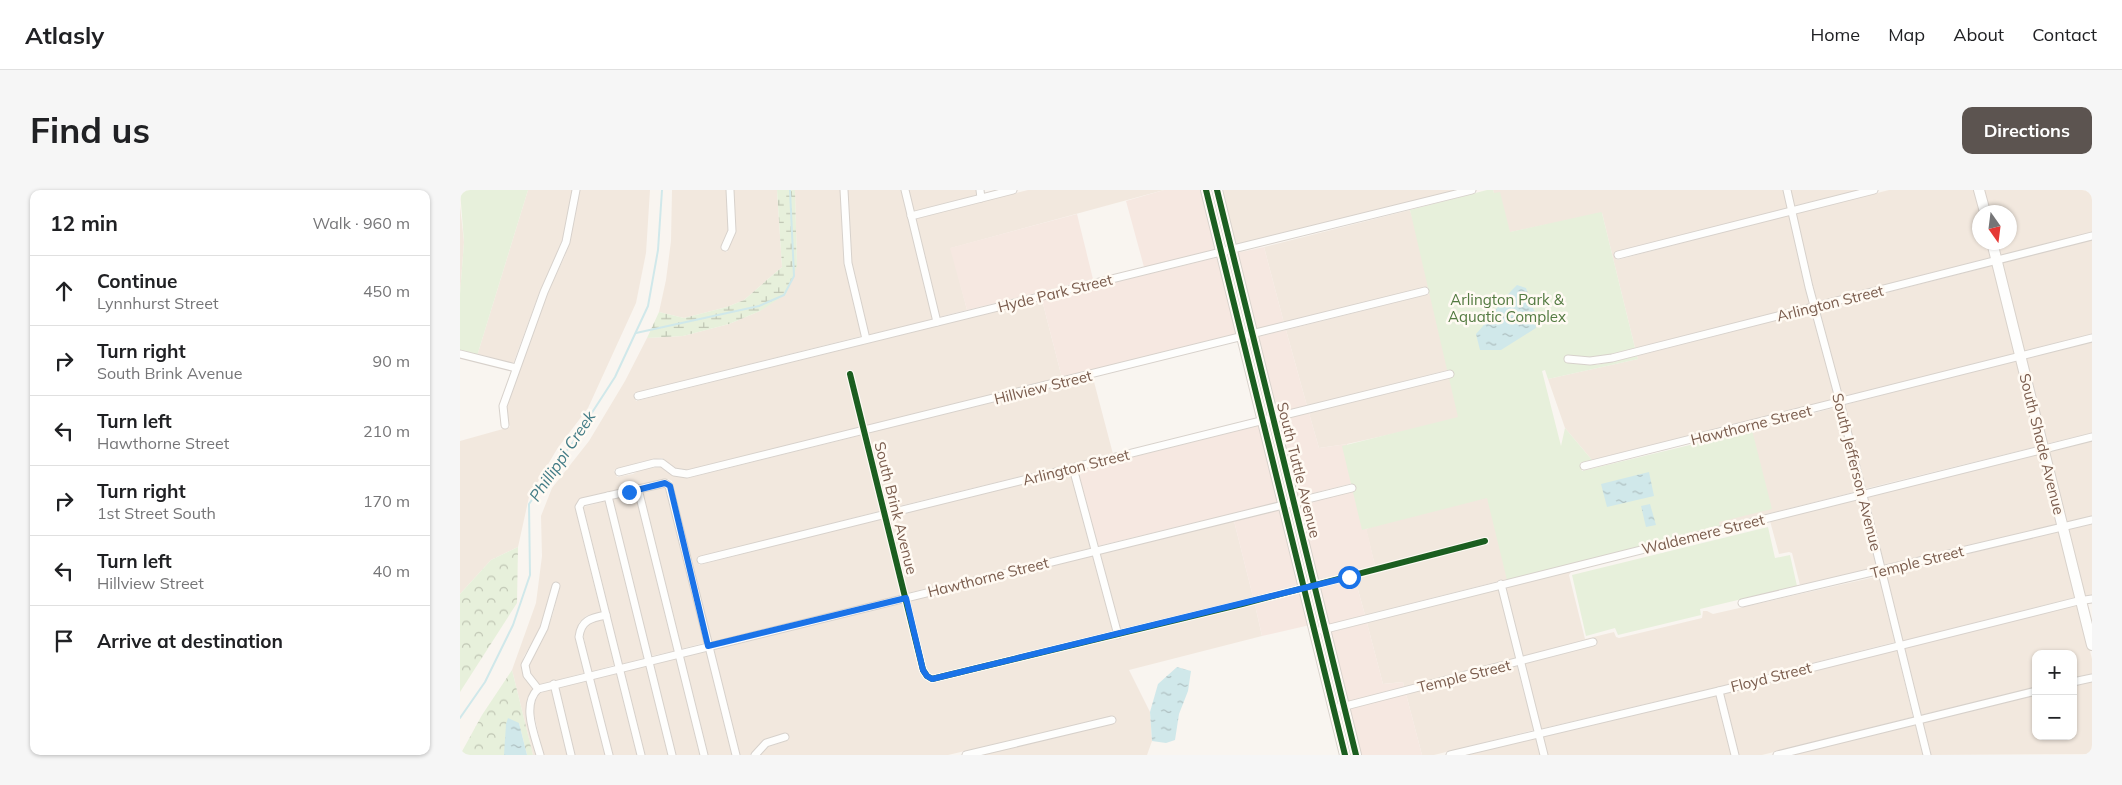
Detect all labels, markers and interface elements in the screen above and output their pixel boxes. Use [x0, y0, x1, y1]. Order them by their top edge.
text: Atlasly [25, 20, 104, 50]
text: Home [1810, 23, 1860, 46]
text: Map [1888, 23, 1925, 46]
text: About [1953, 23, 2004, 46]
text: Contact [2032, 23, 2097, 46]
button: Directions [1962, 107, 2092, 154]
text: Find us [30, 108, 150, 152]
north arrow [1972, 205, 2017, 250]
text: 12 min [50, 210, 118, 236]
text: Walk · 960 m [312, 213, 410, 233]
text: Continue [97, 269, 177, 293]
street label: Hyde Park Street [996, 270, 1114, 316]
icon: ahead [50, 277, 78, 305]
text: 450 m [363, 281, 410, 301]
street label: Arlington Street [1775, 281, 1885, 325]
park label: Arlington Park & Aquatic Complex [1448, 290, 1566, 326]
text: Lynnhurst Street [97, 293, 219, 313]
text: Turn right [97, 339, 186, 363]
icon: right [50, 347, 78, 375]
text: 90 m [373, 351, 410, 371]
text: South Brink Avenue [97, 363, 243, 383]
street label: Hillview Street [992, 366, 1094, 408]
street label: South Shade Avenue [2015, 371, 2069, 517]
street label: South Jefferson Avenue [1828, 391, 1886, 553]
street label: South Tuttle Avenue [1273, 400, 1325, 540]
street label: Hawthorne Street [1689, 401, 1813, 449]
water label: Phillippi Creek [524, 406, 600, 505]
text: Turn left [97, 409, 172, 433]
icon: left [50, 417, 78, 445]
text: 210 m [363, 421, 410, 441]
text: Hawthorne Street [97, 433, 229, 453]
street label: South Brink Avenue [870, 440, 922, 576]
street label: Arlington Street [1021, 445, 1131, 489]
text: Turn right [97, 479, 186, 503]
route end [618, 481, 641, 504]
icon: right [50, 487, 78, 515]
text: 170 m [363, 491, 410, 511]
text: 1st Street South [97, 503, 216, 523]
street label: Waldemere Street [1640, 510, 1766, 558]
street label: Temple Street [1868, 541, 1966, 583]
text: Turn left [97, 549, 172, 573]
street label: Hawthorne Street [926, 553, 1050, 601]
icon: left [50, 557, 78, 585]
text: 40 m [373, 561, 410, 581]
route start [1338, 566, 1361, 589]
text: Hillview Street [97, 573, 204, 593]
icon: arrive [50, 627, 78, 655]
text: Arrive at destination [97, 629, 283, 653]
map controls [2032, 650, 2077, 740]
button: + [2032, 650, 2077, 695]
street label: Temple Street [1415, 655, 1513, 697]
street label: Floyd Street [1729, 658, 1813, 696]
button: − [2032, 695, 2077, 740]

